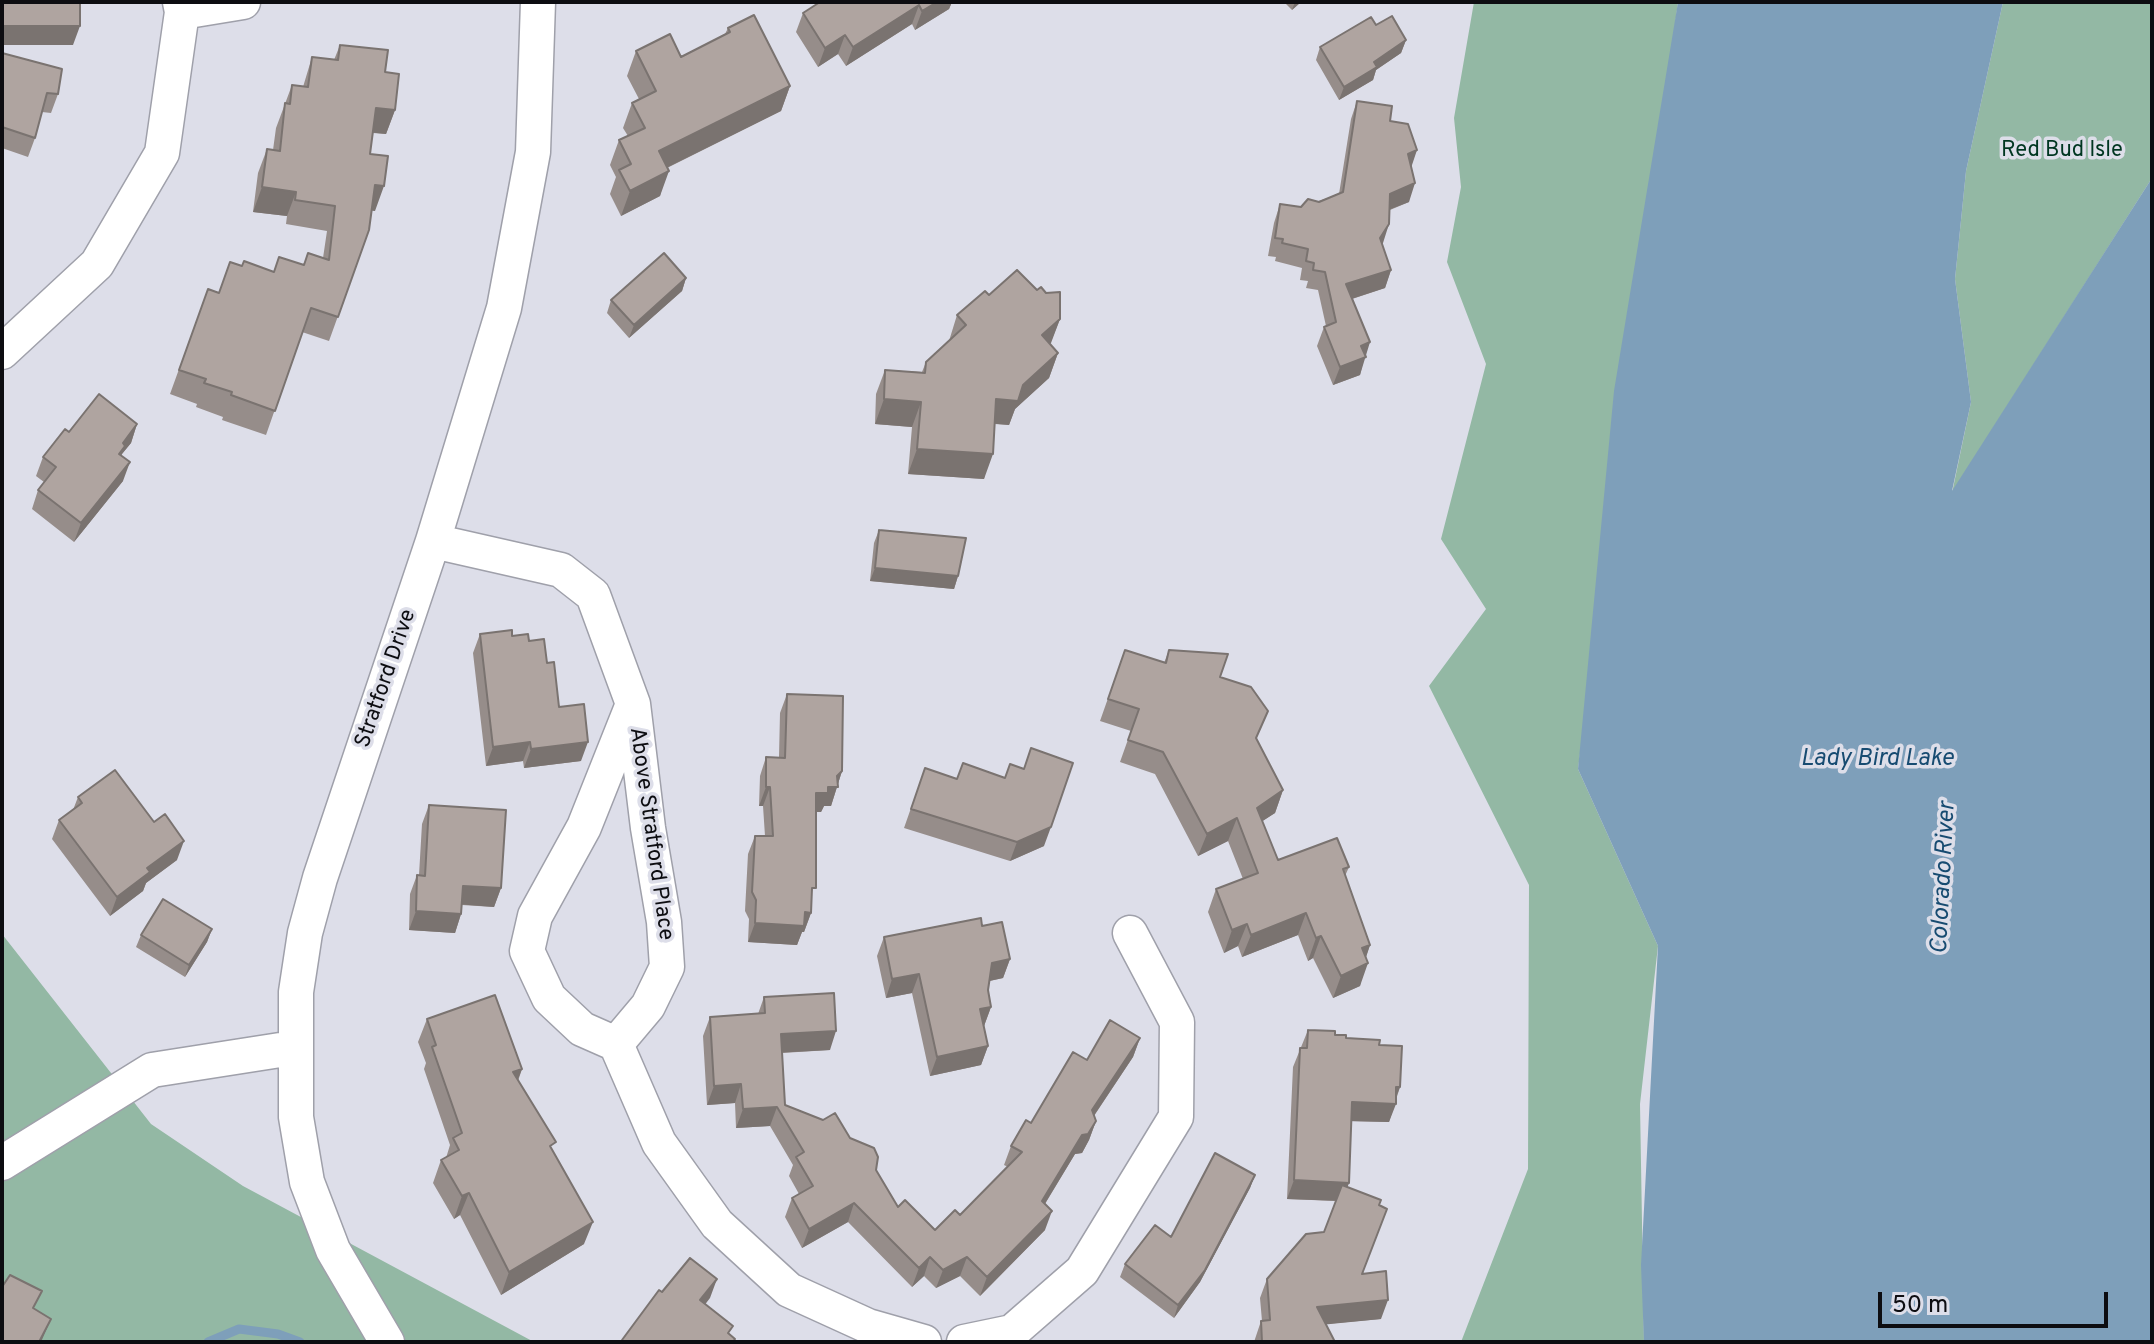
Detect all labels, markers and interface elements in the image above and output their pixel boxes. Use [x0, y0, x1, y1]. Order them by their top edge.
park label: Red Bud Isle [2001, 139, 2123, 165]
street label: Stratford Drive [351, 606, 423, 752]
street label: Above Stratford Place [622, 726, 678, 942]
water label: Lady Bird Lake [1800, 746, 1954, 774]
water label: Colorado River [1927, 801, 1963, 955]
scale bar [1882, 1276, 2112, 1326]
text: 50 m [1892, 1291, 1948, 1321]

